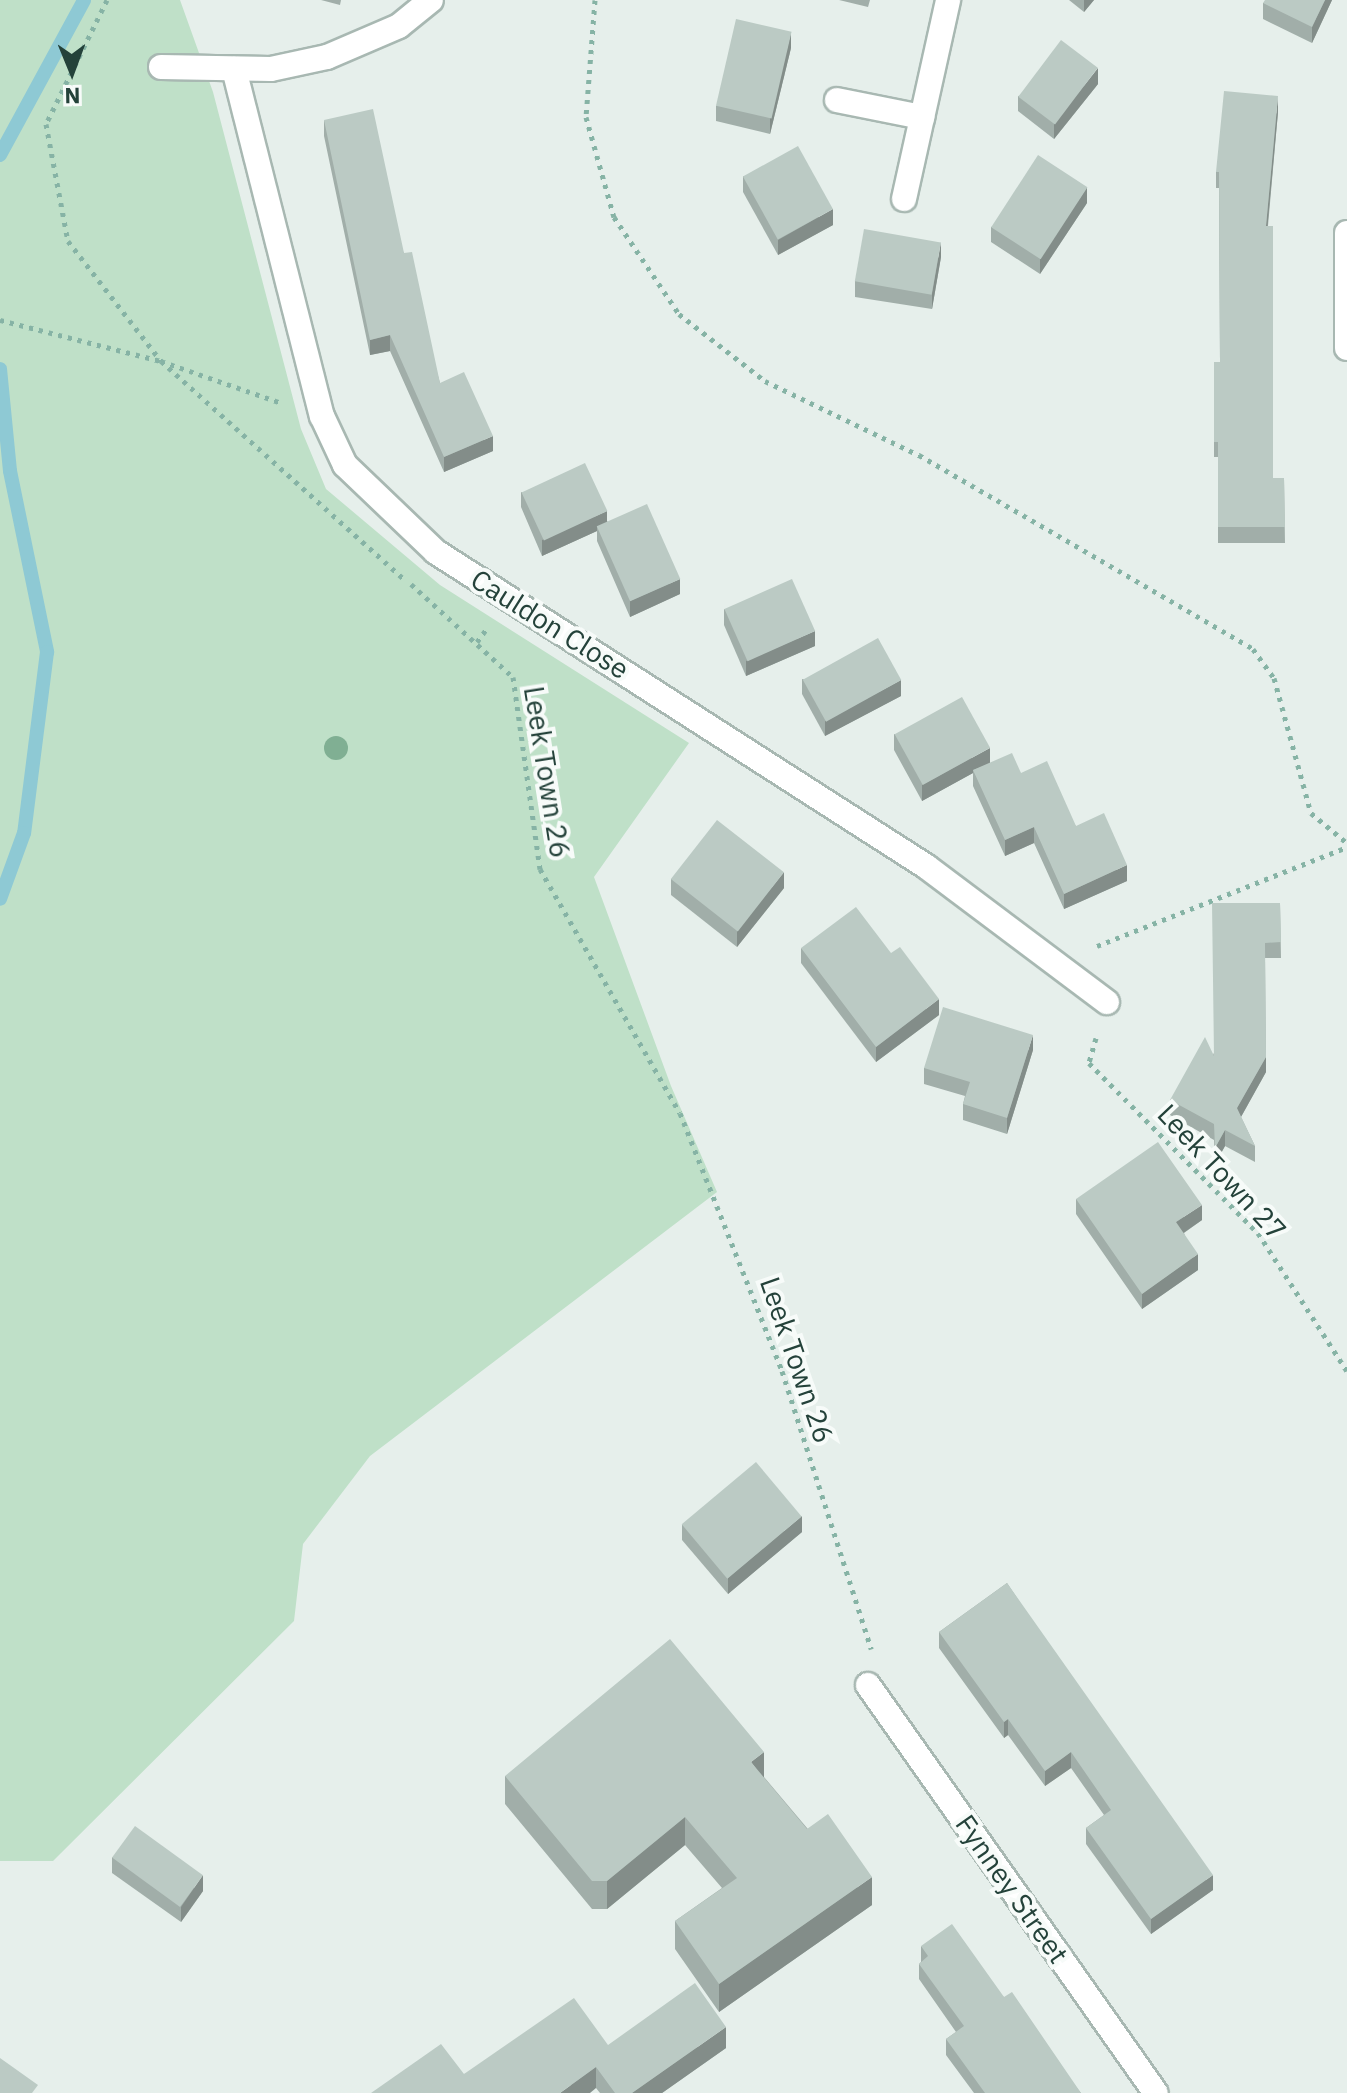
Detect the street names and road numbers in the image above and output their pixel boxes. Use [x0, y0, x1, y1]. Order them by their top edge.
street label: Cauldon Close [465, 562, 635, 686]
street label: Leek Town 26 [517, 684, 577, 860]
street label: Leek Town 27 [1151, 1097, 1293, 1247]
street label: Leek Town 26 [753, 1273, 841, 1447]
street label: Fynney Street [948, 1808, 1076, 1970]

